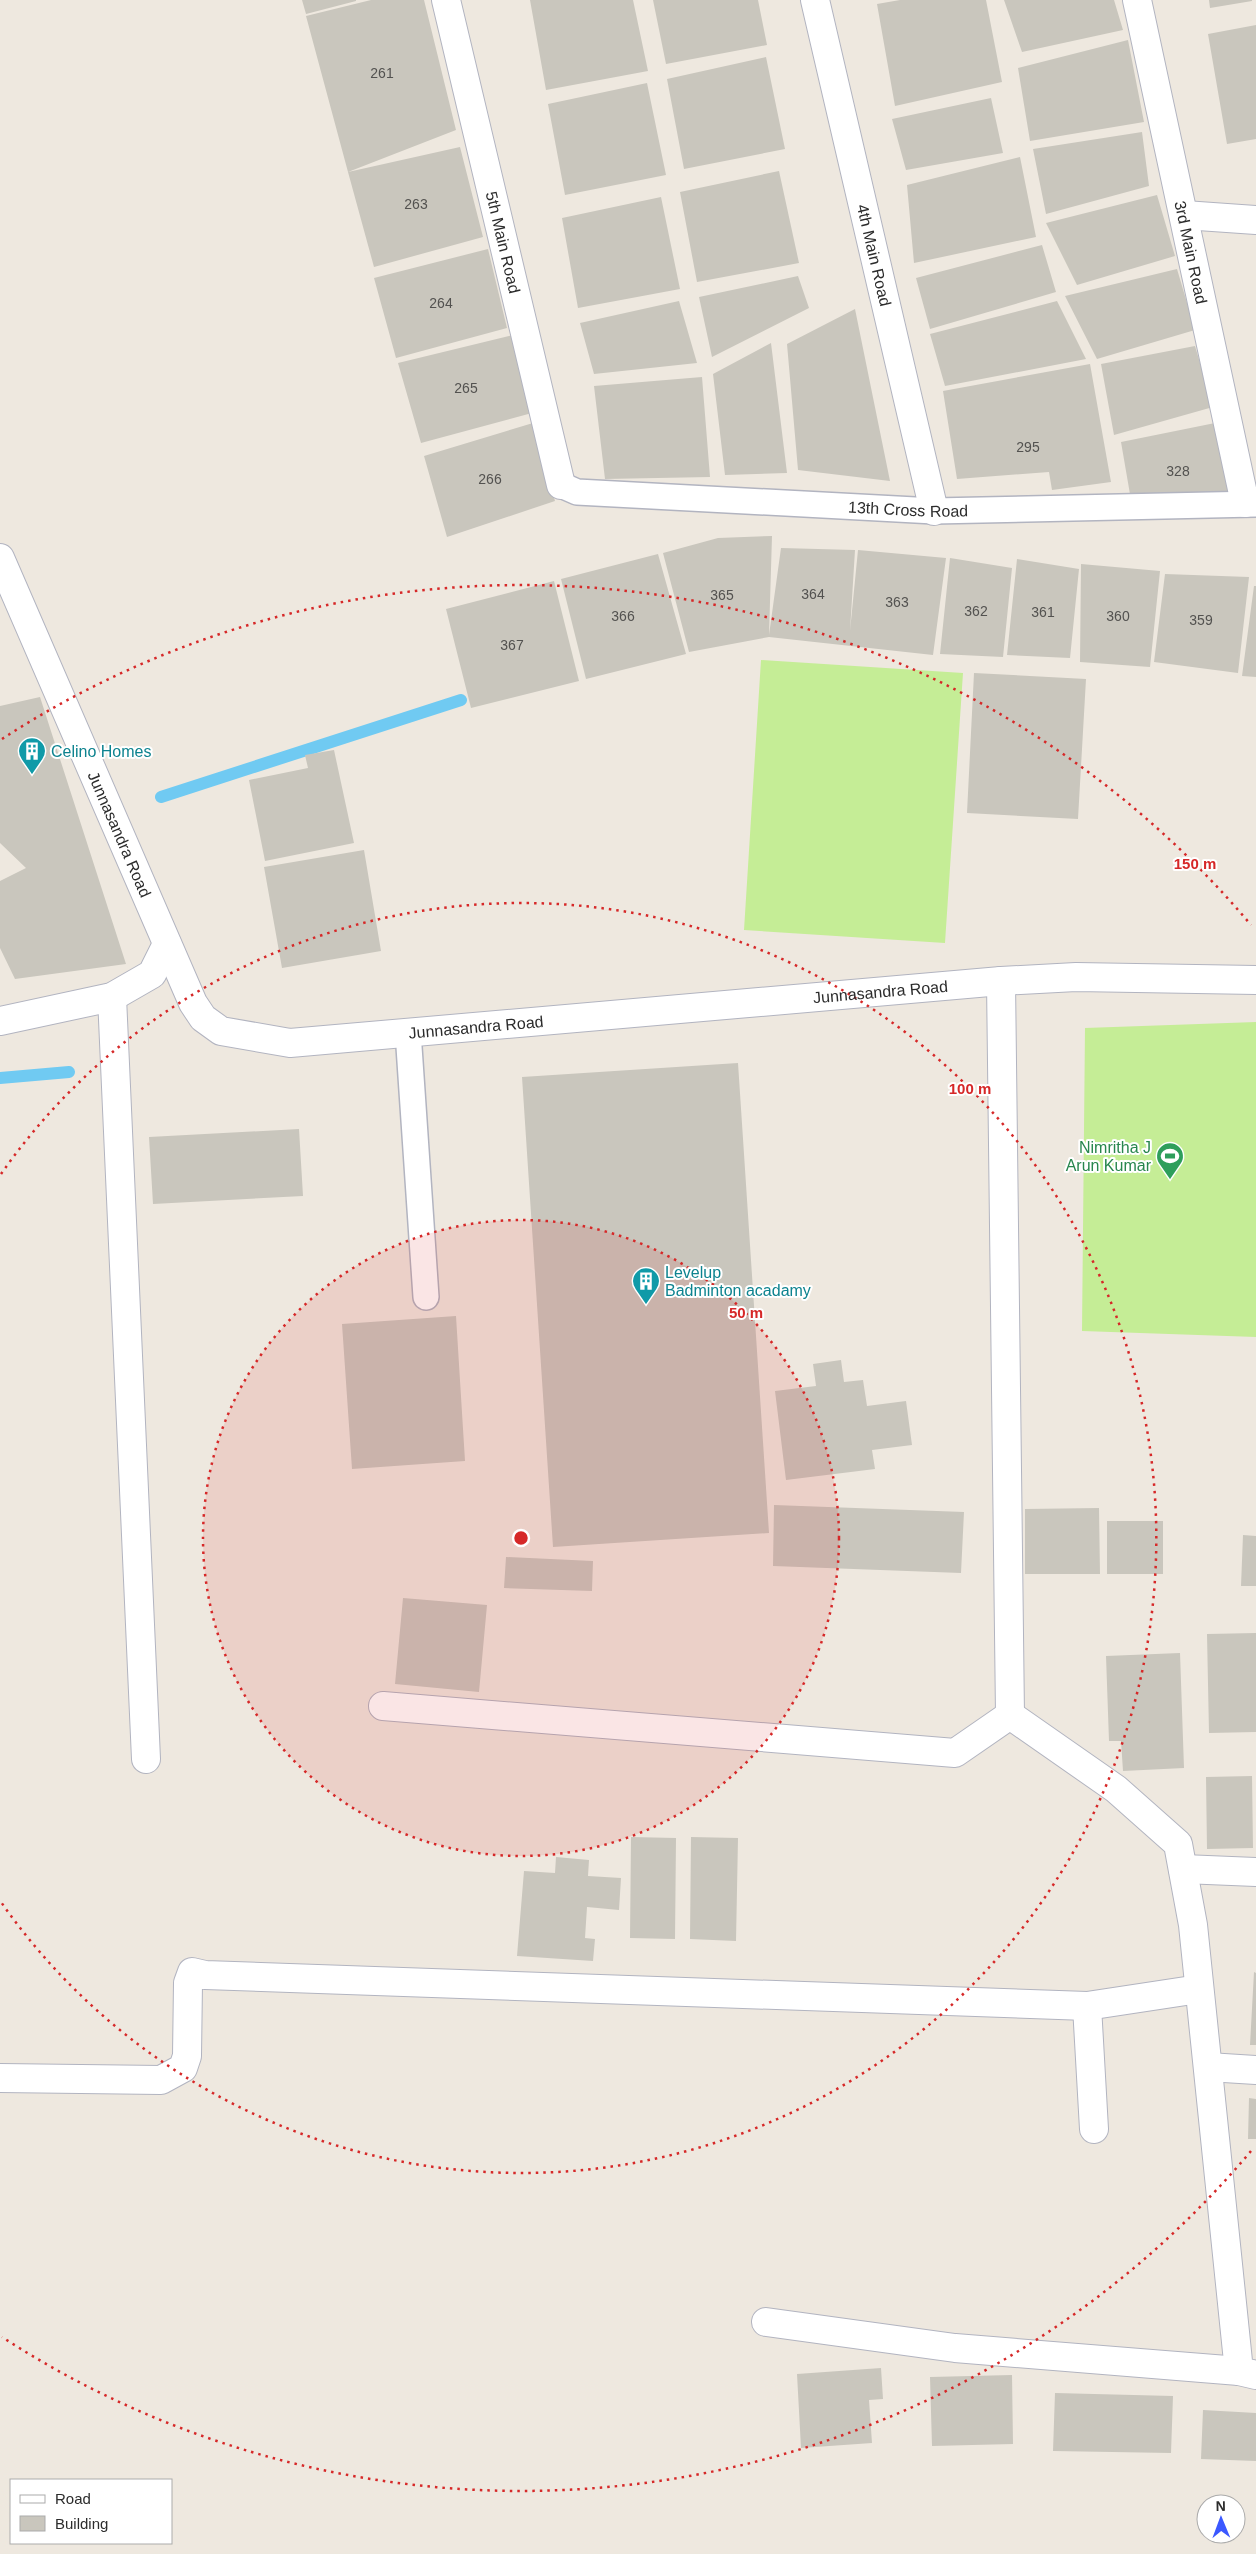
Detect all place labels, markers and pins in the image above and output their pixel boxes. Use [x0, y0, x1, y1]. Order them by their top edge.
building icon: Celino Homes [17, 736, 47, 775]
place label: Celino Homes [51, 743, 151, 760]
place label: Nimritha J Arun Kumar [1066, 1139, 1152, 1174]
sports icon: Nimritha J Arun Kumar [1155, 1141, 1185, 1180]
place label: Levelup Badminton acadamy [665, 1264, 811, 1299]
building icon: Levelup Badminton acadamy [631, 1266, 661, 1305]
centre of rings [512, 1529, 530, 1547]

